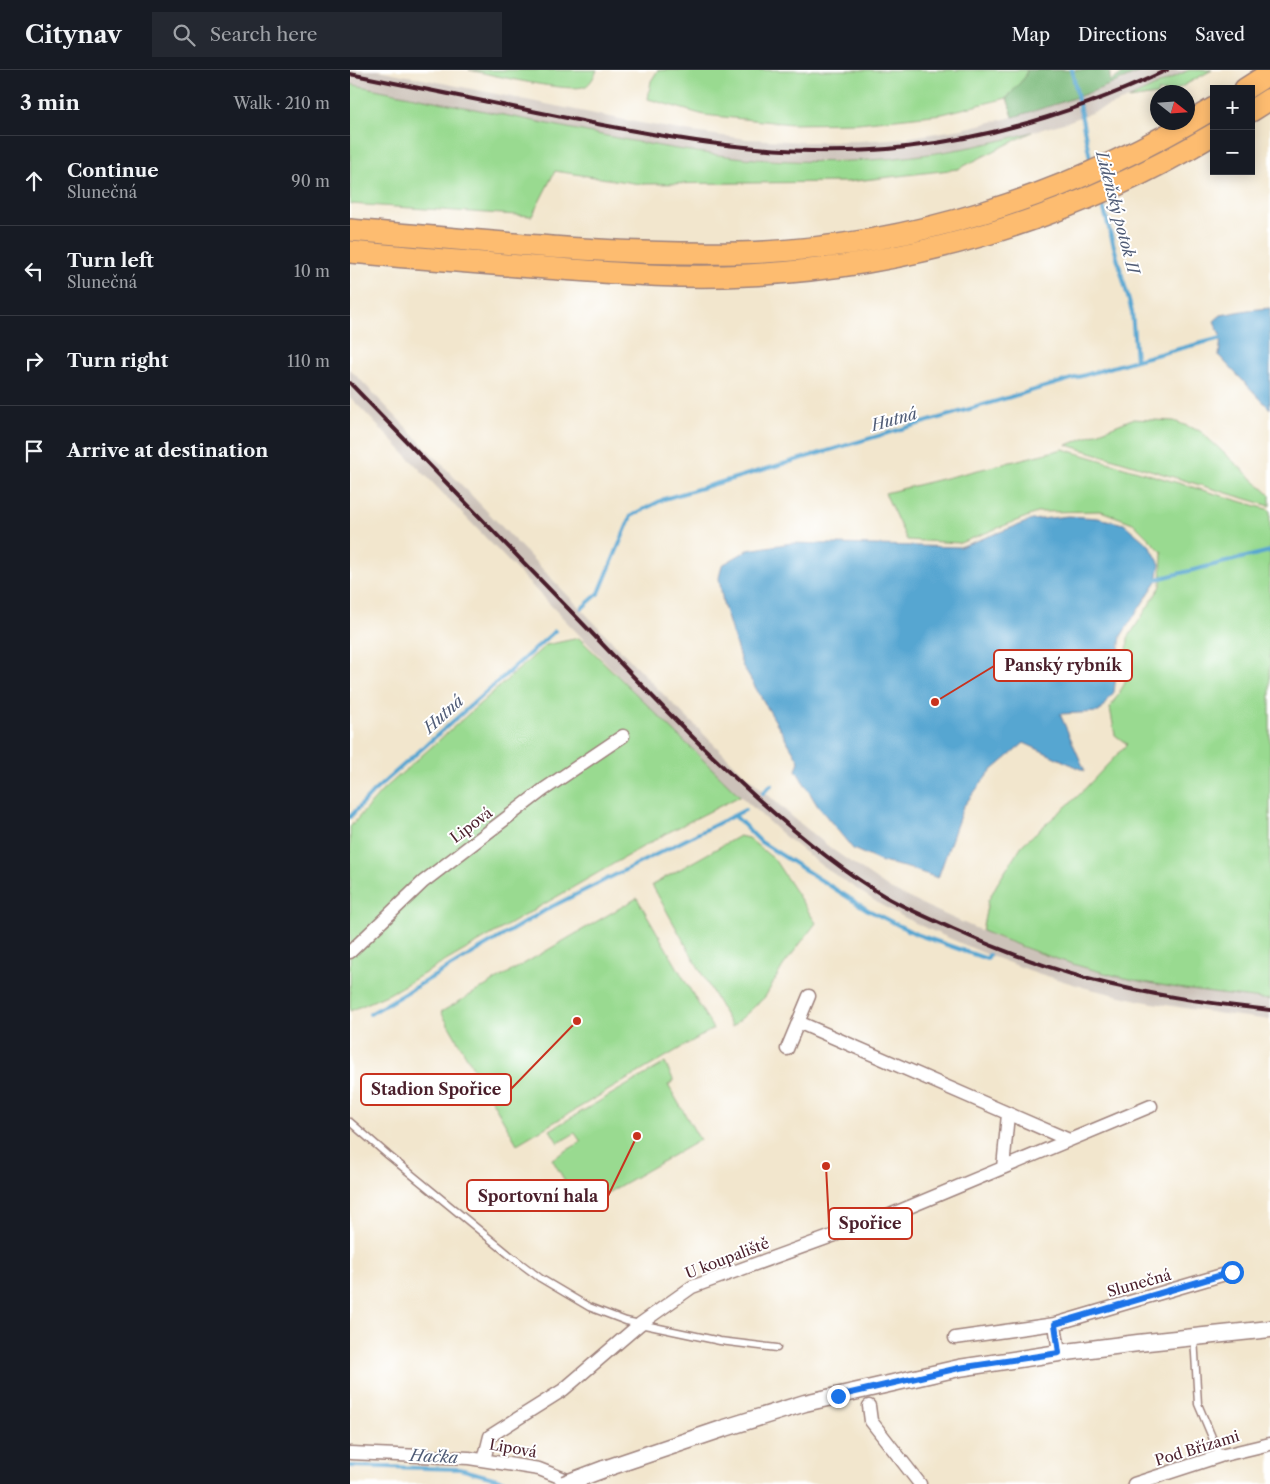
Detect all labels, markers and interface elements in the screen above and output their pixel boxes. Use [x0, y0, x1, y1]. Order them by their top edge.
search box [152, 12, 502, 57]
text: Citynav [25, 20, 122, 49]
icon: search [170, 21, 198, 49]
text: Search here [210, 23, 317, 46]
text: Map [1011, 24, 1050, 46]
text: Directions [1078, 24, 1167, 46]
text: Saved [1195, 24, 1245, 46]
north arrow [1150, 85, 1195, 130]
map controls [1210, 85, 1255, 175]
button: + [1210, 85, 1255, 130]
text: 3 min [20, 90, 80, 115]
text: Walk · 210 m [234, 93, 330, 113]
button: − [1210, 130, 1255, 175]
water label: Lideňský potok II [1092, 147, 1145, 278]
text: Continue [67, 159, 159, 182]
icon: ahead [20, 167, 48, 195]
text: 90 m [291, 171, 330, 191]
text: Slunečná [67, 182, 137, 202]
text: Turn left [67, 249, 154, 272]
icon: left [20, 257, 48, 285]
text: 10 m [294, 261, 330, 281]
text: Slunečná [67, 272, 137, 292]
icon: right [20, 347, 48, 375]
text: Turn right [67, 349, 168, 372]
text: 110 m [287, 351, 330, 371]
water label: Hutná [867, 403, 920, 436]
icon: arrive [20, 437, 48, 465]
text: Arrive at destination [67, 439, 268, 462]
callout: Panský rybník [994, 650, 1132, 681]
text: Panský rybník [1004, 655, 1122, 675]
water label: Hutná [417, 691, 468, 738]
street label: Lipová [446, 803, 496, 847]
callout: Stadion Spořice [361, 1074, 511, 1105]
text: Stadion Spořice [371, 1079, 502, 1099]
callout: Sportovní hala [467, 1180, 608, 1211]
text: Sportovní hala [478, 1186, 599, 1206]
callout: Spořice [829, 1208, 912, 1239]
text: Spořice [839, 1213, 902, 1233]
street label: U koupaliště [682, 1233, 772, 1283]
route start [1221, 1261, 1244, 1284]
street label: Slunečná [1105, 1265, 1173, 1301]
route end [827, 1385, 850, 1408]
street label: Pod Břízami [1152, 1426, 1242, 1470]
street label: Lipová [488, 1434, 538, 1462]
water label: Hačka [407, 1445, 459, 1467]

